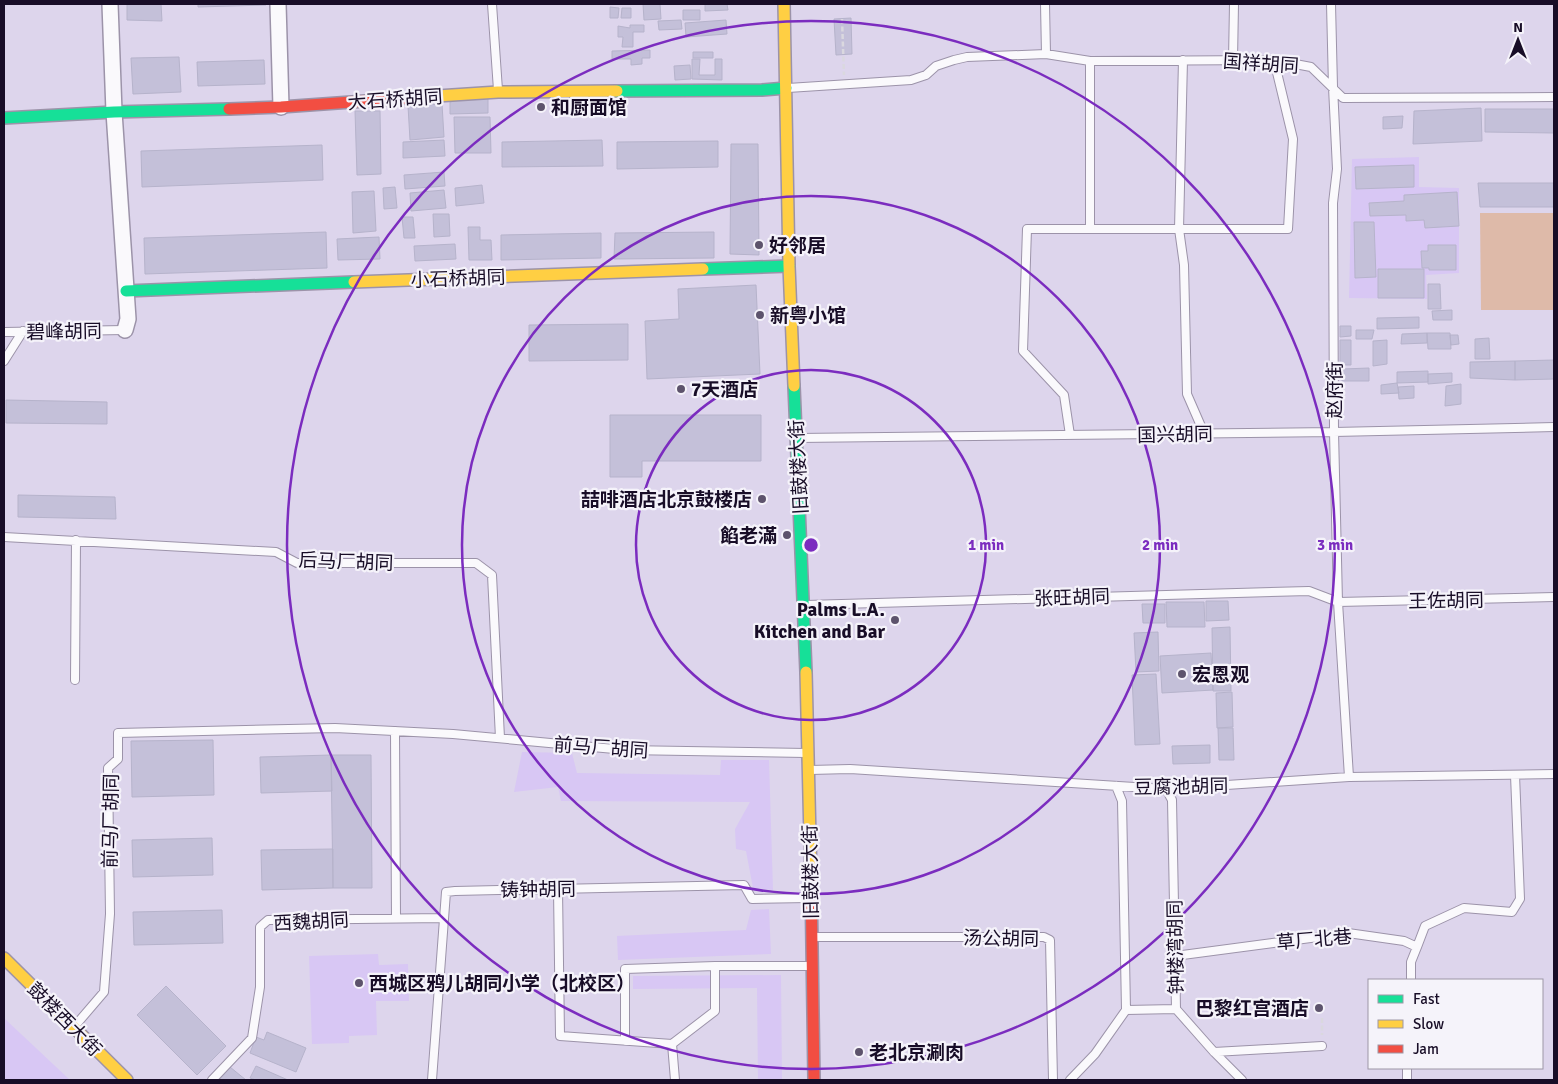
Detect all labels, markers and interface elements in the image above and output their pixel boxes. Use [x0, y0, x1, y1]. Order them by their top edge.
north arrow [1493, 15, 1543, 65]
text: N [1513, 19, 1523, 36]
street label: 国祥胡同 [1222, 49, 1300, 79]
street label: 大石桥胡同 [347, 85, 443, 115]
place label: 和厨面馆 [551, 96, 627, 120]
marker: 和厨面馆 [535, 101, 547, 113]
place label: 好邻居 [769, 234, 826, 258]
marker: 好邻居 [753, 239, 765, 251]
street label: 小石桥胡同 [410, 265, 506, 293]
place label: 新粤小馆 [770, 304, 846, 328]
marker: 新粤小馆 [754, 309, 766, 321]
street label: 碧峰胡同 [26, 319, 102, 345]
street label: 赵府街 [1323, 361, 1347, 419]
place label: 7天酒店 [691, 378, 758, 402]
marker: 7天酒店 [675, 383, 687, 395]
street label: 旧鼓楼大街 [785, 419, 813, 515]
street label: 国兴胡同 [1137, 422, 1213, 448]
place label: 喆啡酒店北京鼓楼店 [581, 488, 752, 512]
marker: 喆啡酒店北京鼓楼店 [756, 493, 768, 505]
place label: 餡老滿 [720, 524, 777, 548]
marker: 餡老滿 [781, 529, 793, 541]
centre of rings [802, 536, 820, 554]
text: 1 min [968, 536, 1004, 554]
text: 2 min [1142, 536, 1178, 554]
text: 3 min [1317, 536, 1353, 554]
street label: 后马厂胡同 [298, 548, 394, 576]
street label: 张旺胡同 [1034, 585, 1110, 611]
street label: 王佐胡同 [1408, 588, 1484, 614]
place label: Palms L.A. Kitchen and Bar [754, 598, 885, 644]
marker: Palms L.A. Kitchen and Bar [889, 614, 901, 626]
place label: 宏恩观 [1192, 663, 1249, 687]
marker: 宏恩观 [1176, 668, 1188, 680]
street label: 前马厂胡同 [553, 733, 649, 763]
street label: 前马厂胡同 [98, 773, 124, 869]
street label: 豆腐池胡同 [1133, 774, 1229, 800]
street label: 旧鼓楼大街 [798, 824, 824, 920]
street label: 铸钟胡同 [500, 877, 576, 903]
street label: 钟楼湾胡同 [1163, 899, 1189, 995]
street label: 西魏胡同 [272, 908, 350, 936]
street label: 草厂北巷 [1275, 925, 1353, 955]
street label: 汤公胡同 [963, 926, 1039, 952]
place label: 西城区鸦儿胡同小学（北校区） [369, 972, 635, 996]
marker: 西城区鸦儿胡同小学（北校区） [353, 977, 365, 989]
street label: 鼓楼西大街 [22, 978, 106, 1062]
legend [1368, 979, 1543, 1069]
text: Fast [1413, 990, 1440, 1008]
place label: 巴黎红宫酒店 [1195, 997, 1309, 1021]
marker: 巴黎红宫酒店 [1313, 1002, 1325, 1014]
text: Slow [1413, 1015, 1444, 1033]
text: Jam [1413, 1040, 1439, 1058]
place label: 老北京涮肉 [869, 1041, 964, 1065]
marker: 老北京涮肉 [853, 1046, 865, 1058]

